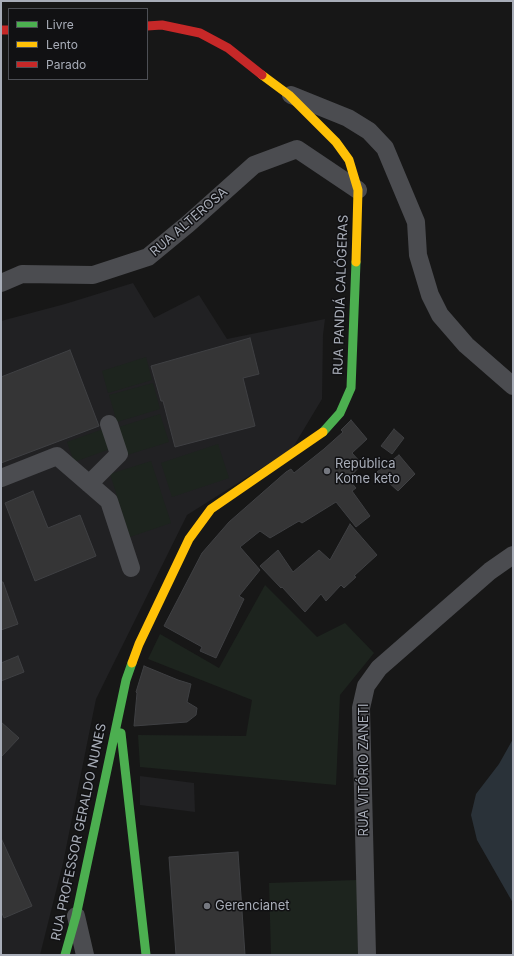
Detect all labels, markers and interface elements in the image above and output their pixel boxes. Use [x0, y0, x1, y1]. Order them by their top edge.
legend [8, 8, 148, 80]
text: Livre [46, 17, 74, 32]
text: Lento [46, 37, 78, 52]
text: Parado [46, 57, 86, 72]
street label: RUA ALTEROSA [147, 184, 231, 260]
street label: RUA PANDIÁ CALÓGERAS [330, 215, 352, 375]
place label: República Kome keto [335, 456, 400, 487]
marker: República Kome keto [322, 466, 332, 476]
street label: RUA VITÓRIO ZANETI [356, 704, 372, 836]
street label: RUA PROFESSOR GERALDO NUNES [48, 722, 110, 942]
place label: Gerencianet [215, 898, 290, 914]
marker: Gerencianet [202, 901, 212, 911]

